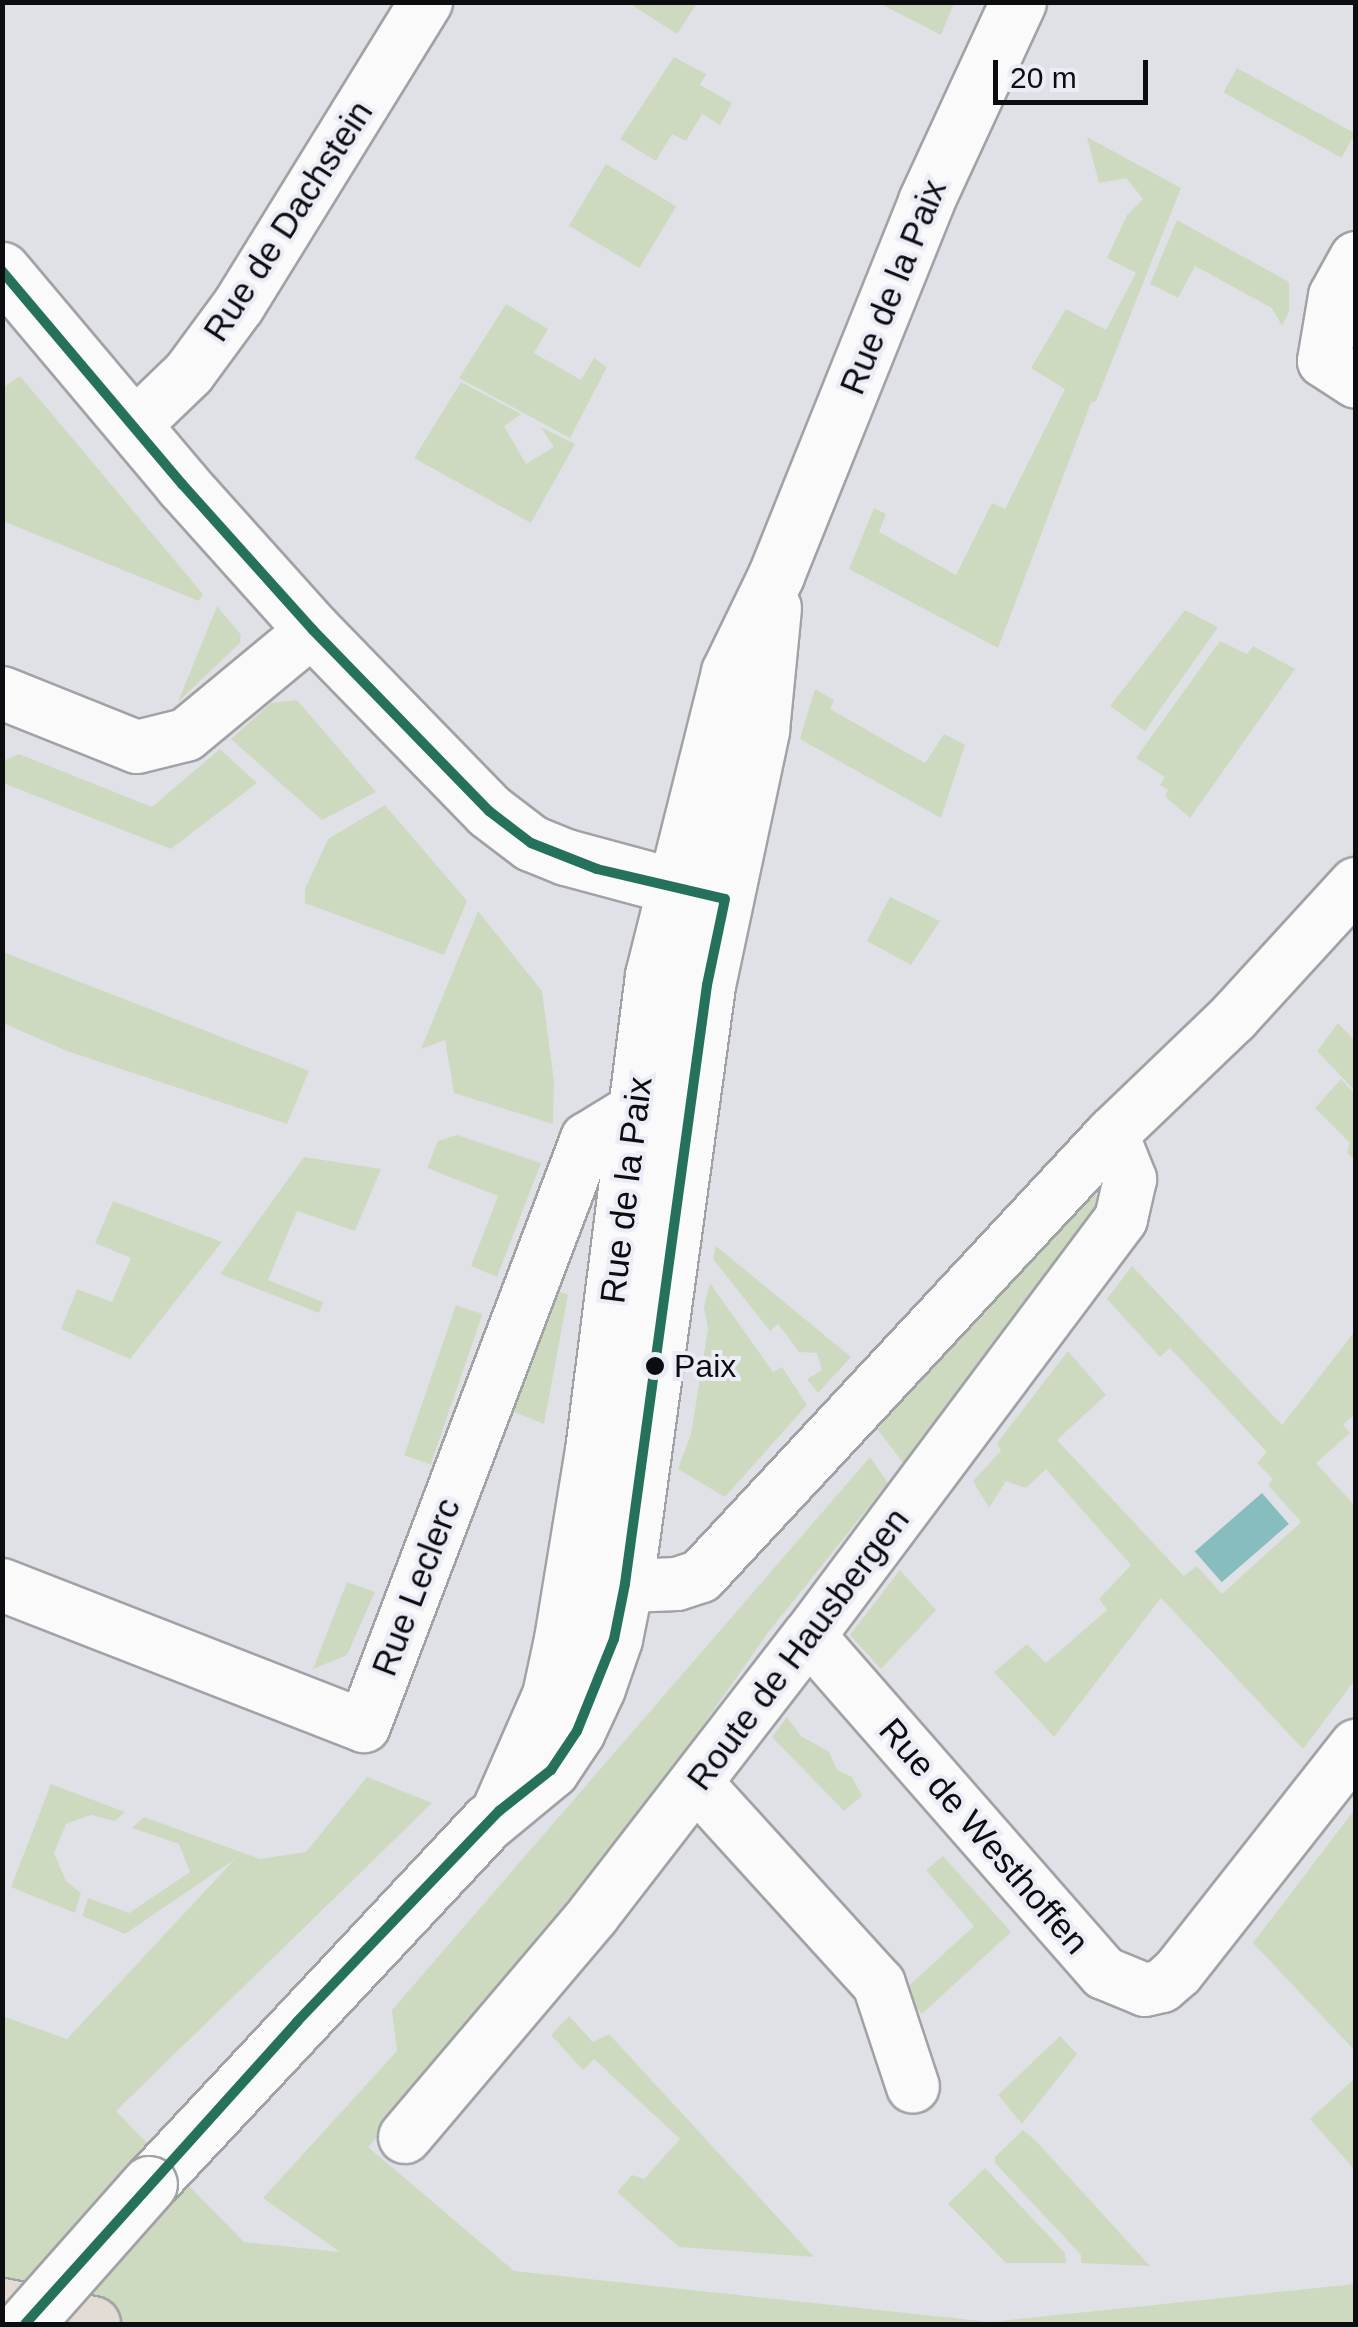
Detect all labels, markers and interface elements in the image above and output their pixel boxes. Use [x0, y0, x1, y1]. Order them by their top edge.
scale bar [998, 40, 1153, 102]
text: 20 m [1010, 61, 1077, 94]
street label: Rue de Dachstein [195, 93, 381, 349]
street label: Rue de la Paix [831, 174, 955, 400]
street label: Rue de la Paix [591, 1074, 661, 1306]
place label: Paix [674, 1347, 736, 1385]
marker: Paix [645, 1356, 665, 1376]
street label: Rue Leclerc [363, 1492, 469, 1682]
street label: Route de Hausbergen [678, 1500, 918, 1798]
street label: Rue de Westhoffen [870, 1710, 1098, 1962]

